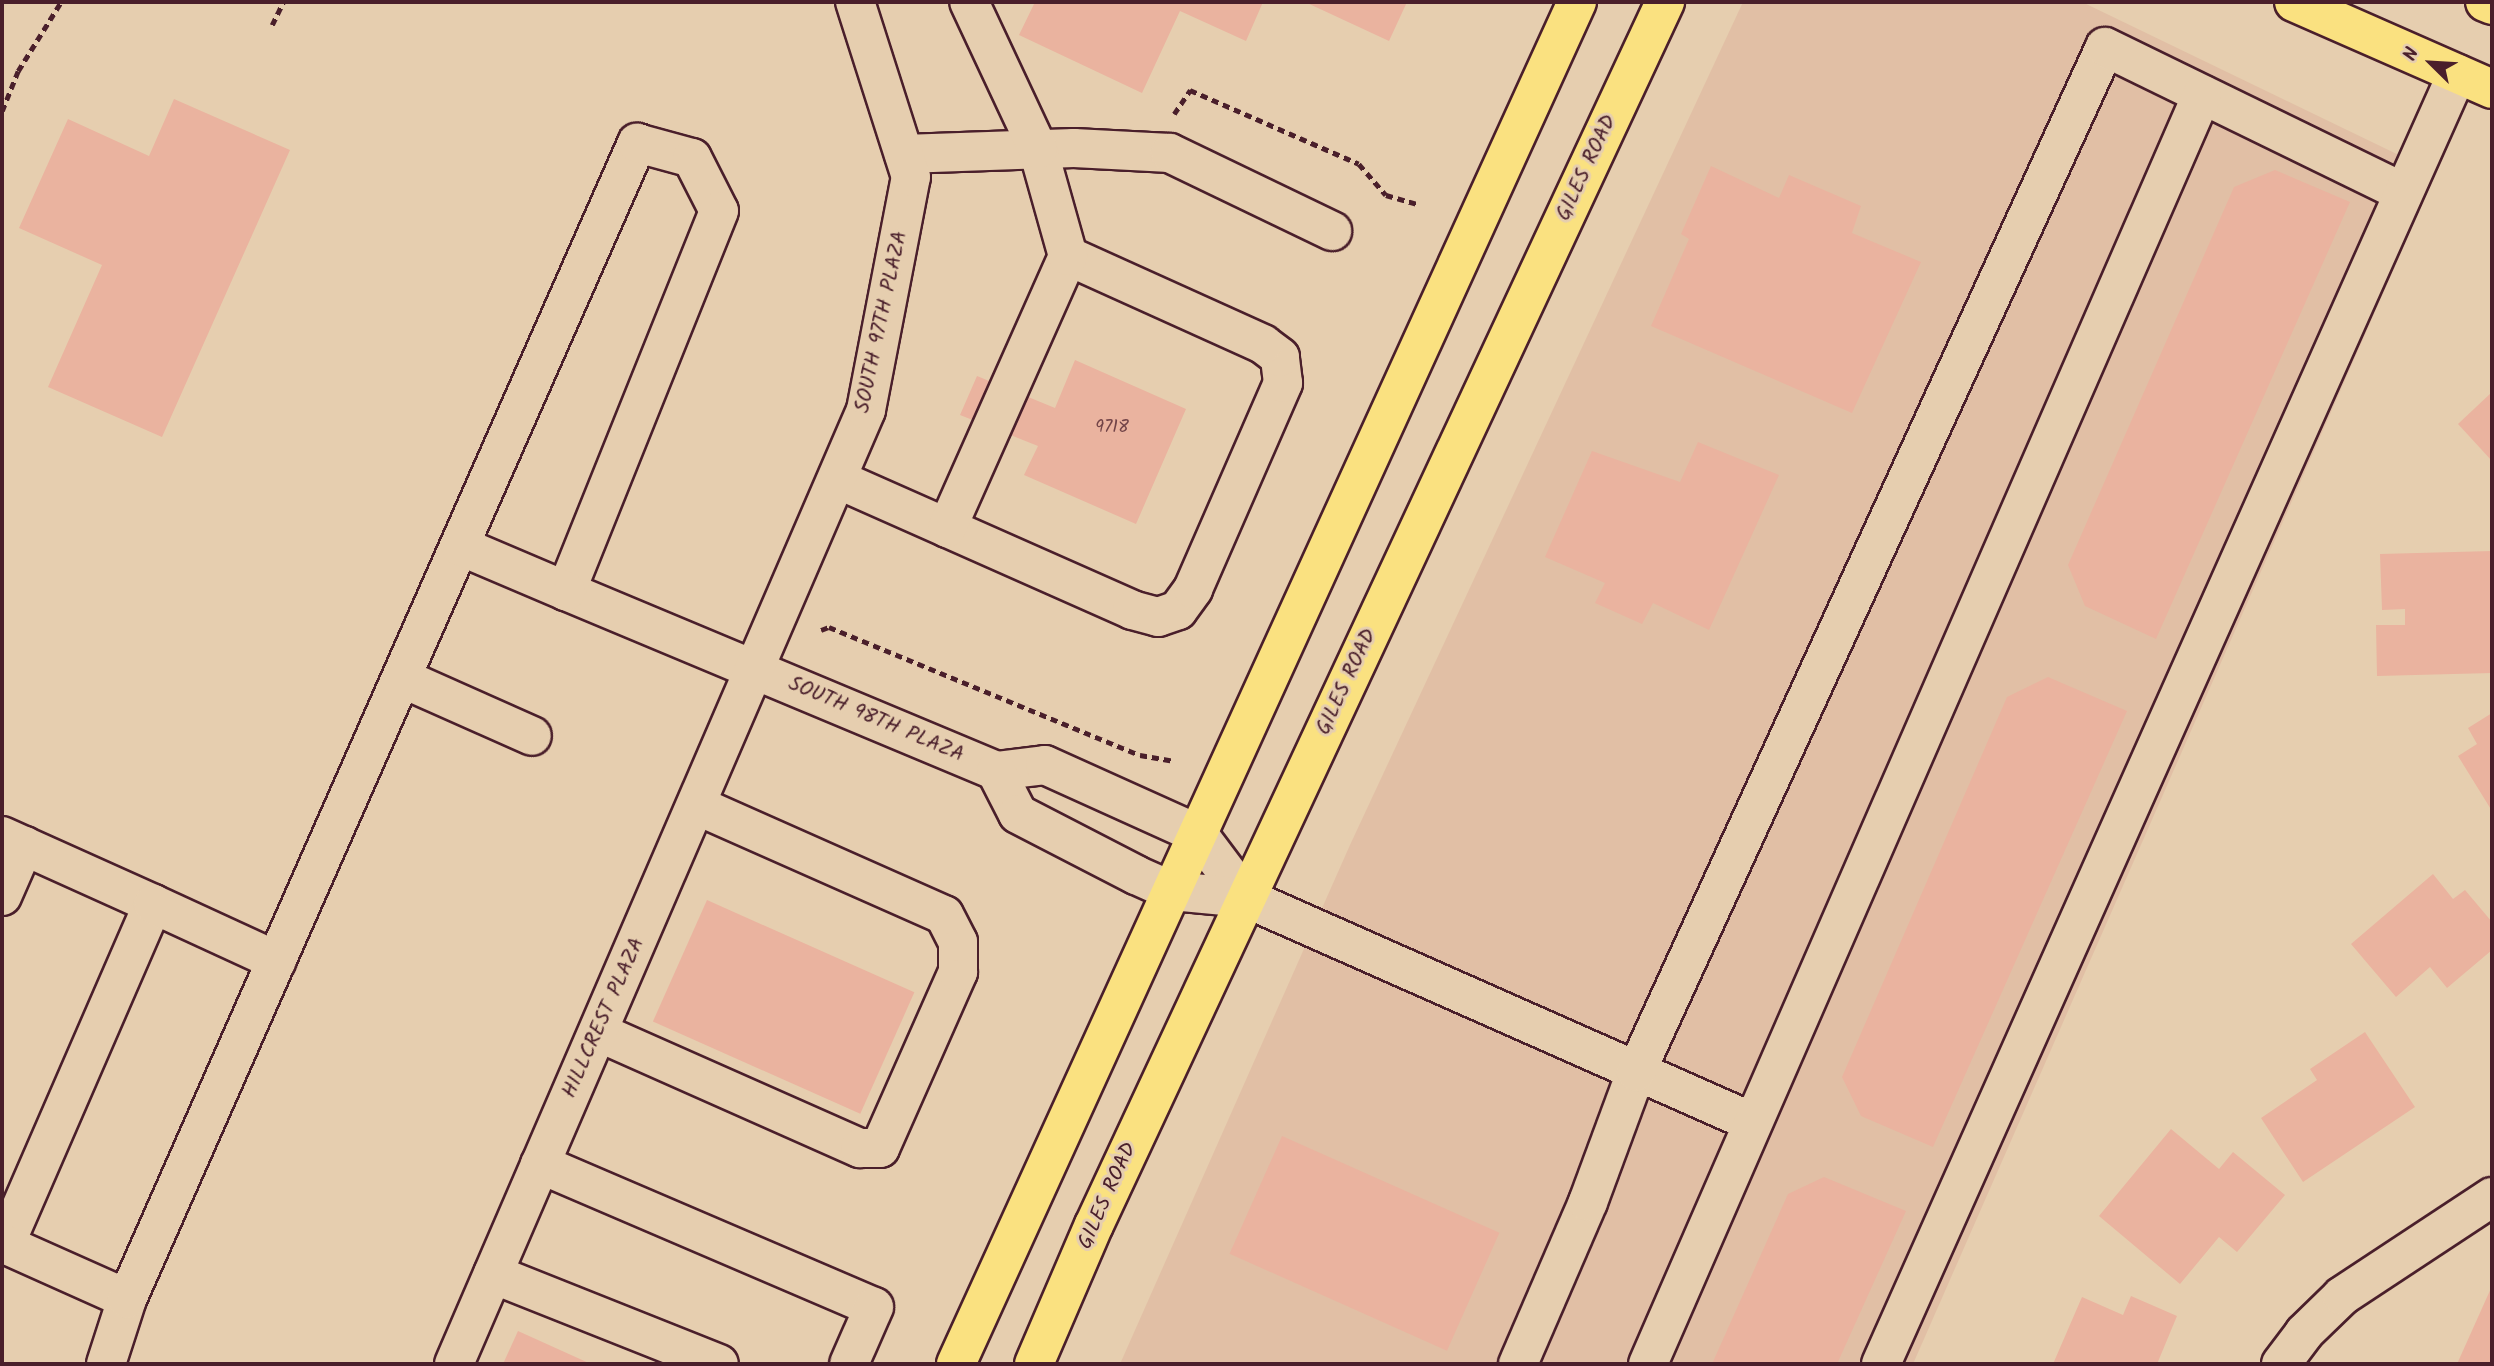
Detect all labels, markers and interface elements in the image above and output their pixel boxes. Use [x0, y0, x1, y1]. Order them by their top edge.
north arrow [2396, 28, 2466, 98]
text: N [2396, 43, 2428, 66]
street label: GILES ROAD [1551, 111, 1623, 225]
street label: SOUTH 97TH PLAZA [850, 229, 914, 415]
house number: 9718 [1095, 417, 1129, 439]
street label: GILES ROAD [1311, 625, 1383, 739]
street label: SOUTH 98TH PLAZA [784, 672, 968, 768]
street label: HILLCREST PLAZA [557, 934, 651, 1102]
street label: GILES ROAD [1073, 1139, 1143, 1253]

